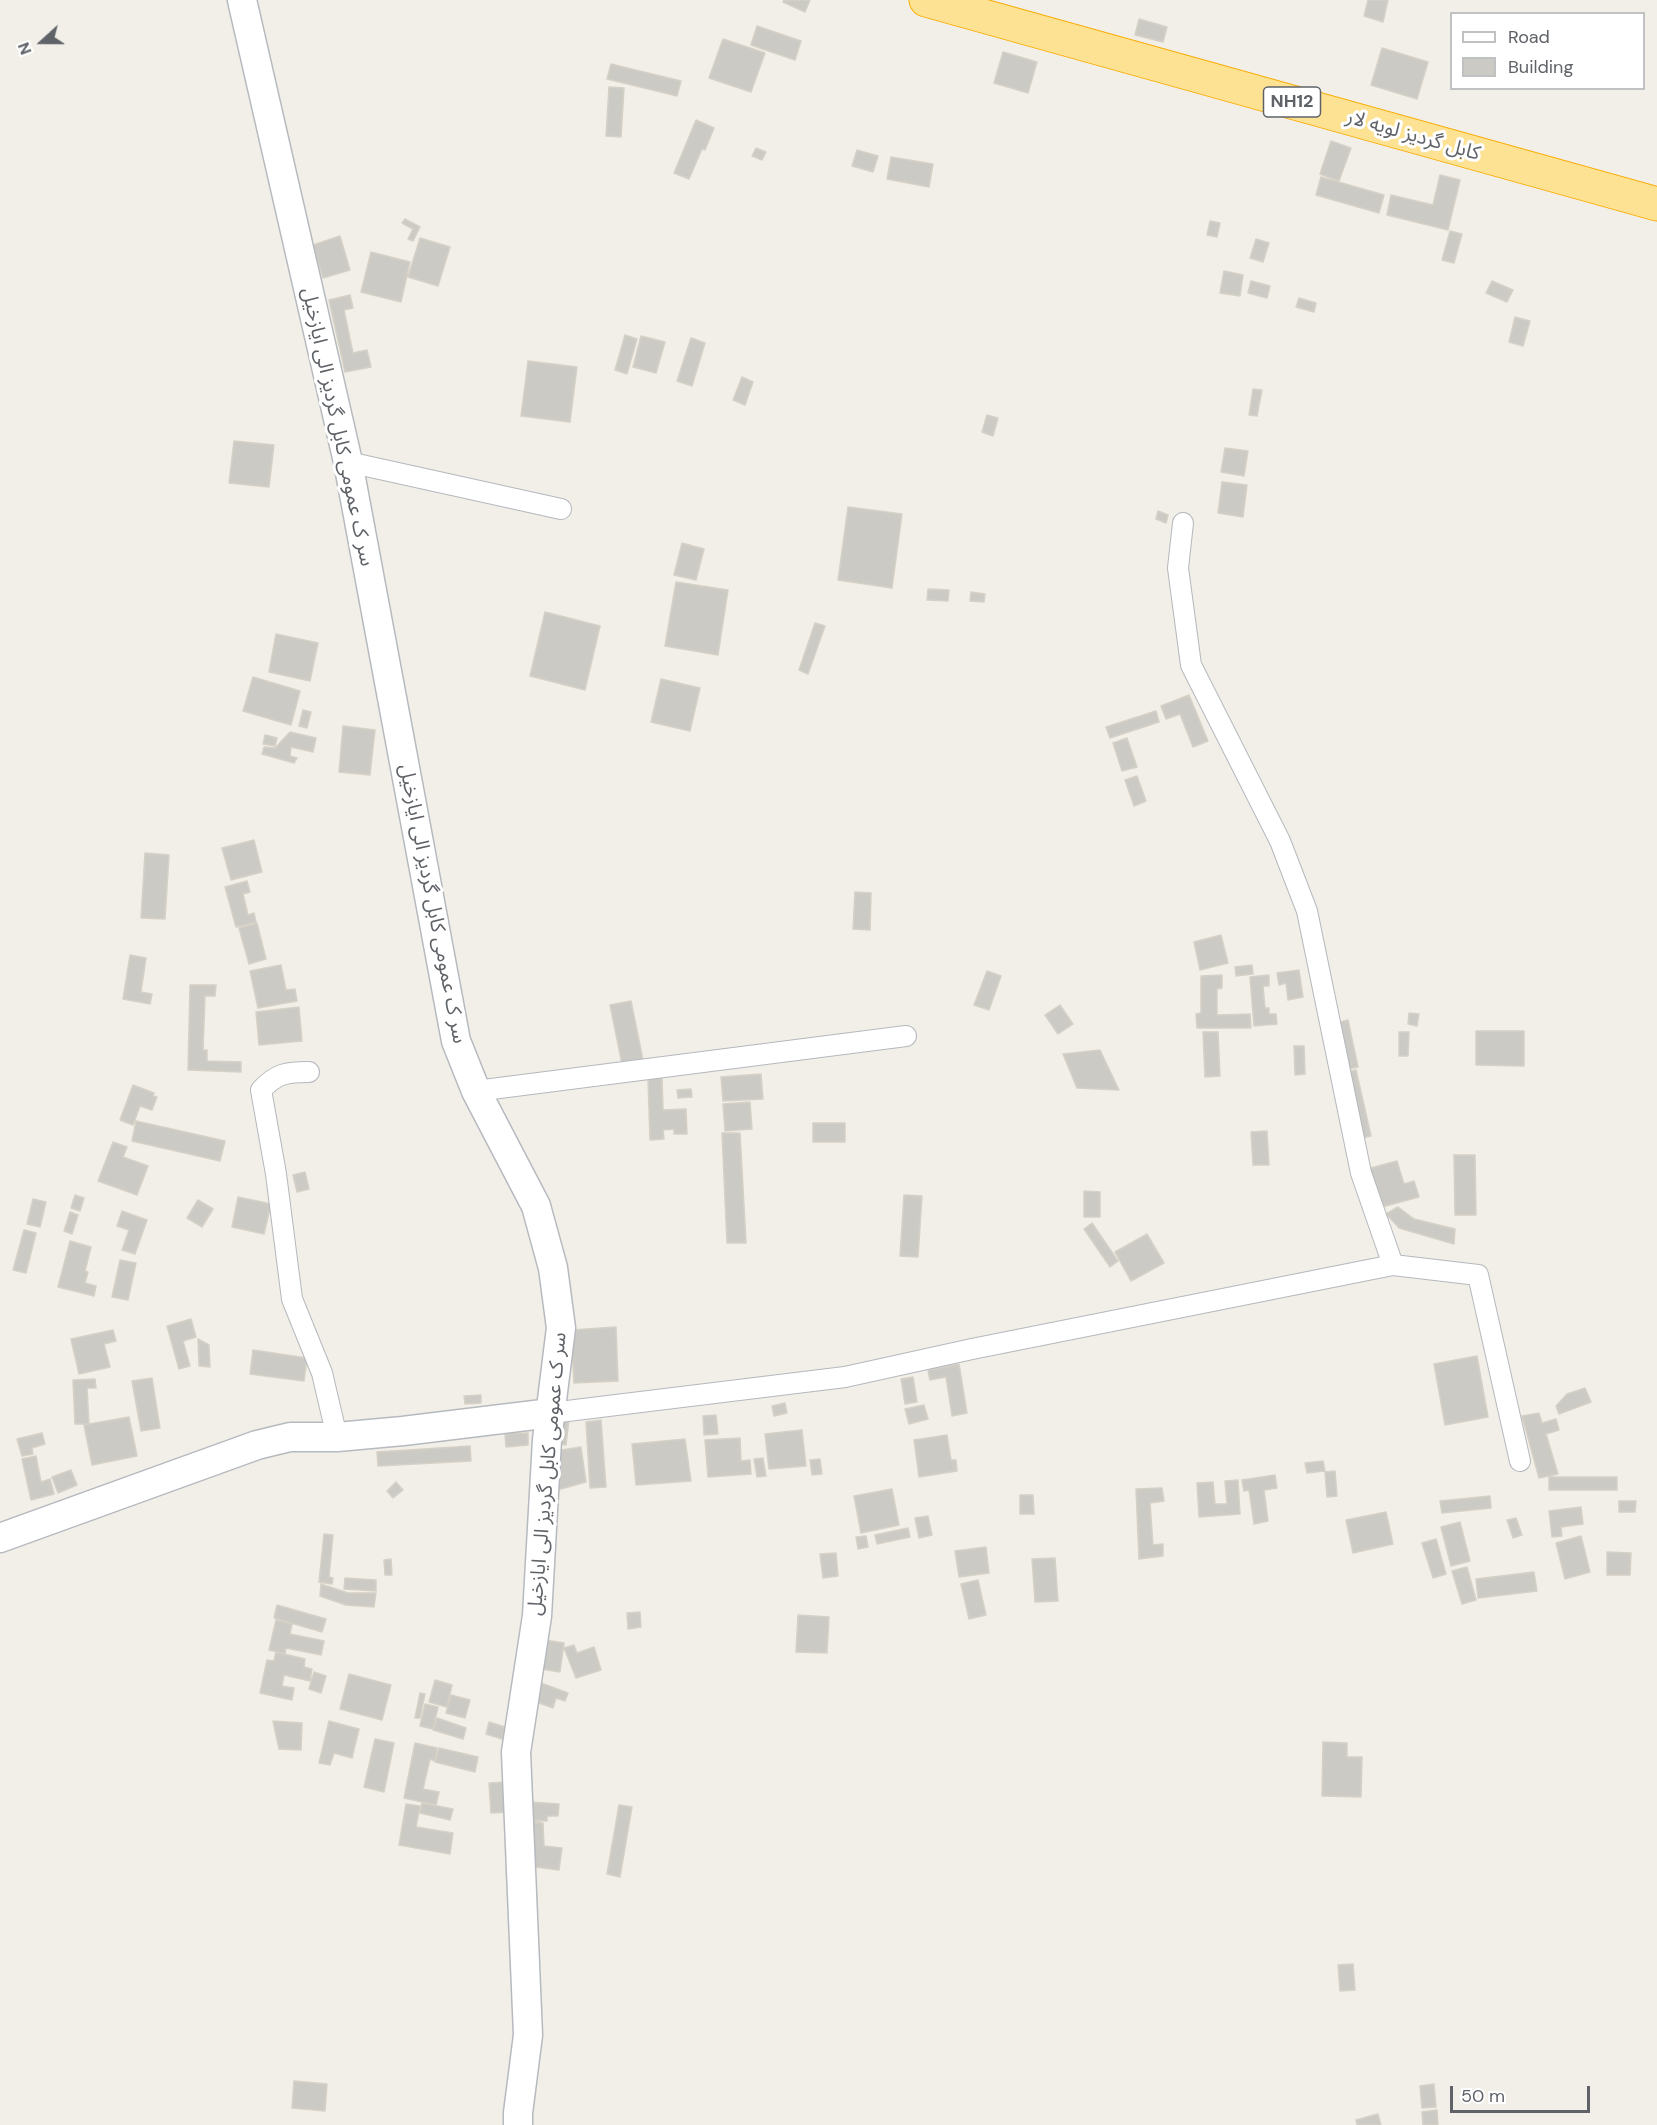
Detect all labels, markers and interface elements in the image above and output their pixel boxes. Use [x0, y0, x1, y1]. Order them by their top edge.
north arrow [12, 12, 72, 72]
legend [1450, 12, 1645, 90]
text: Road [1508, 25, 1550, 49]
text: N [13, 39, 37, 58]
text: Building [1508, 55, 1573, 79]
road number: NH12 [1264, 87, 1320, 117]
street label: کابل گردیز لویه لار [1343, 105, 1483, 167]
street label: سر ک عمومی کابل گردیز الی ایازخیل [296, 286, 378, 568]
street label: سر ک عمومی کابل گردیز الی ایازخیل [393, 762, 471, 1046]
street label: سر ک عمومی کابل گردیز الی ایازخیل [524, 1331, 572, 1617]
scale bar [1453, 2074, 1592, 2112]
text: 50 m [1461, 2084, 1505, 2108]

